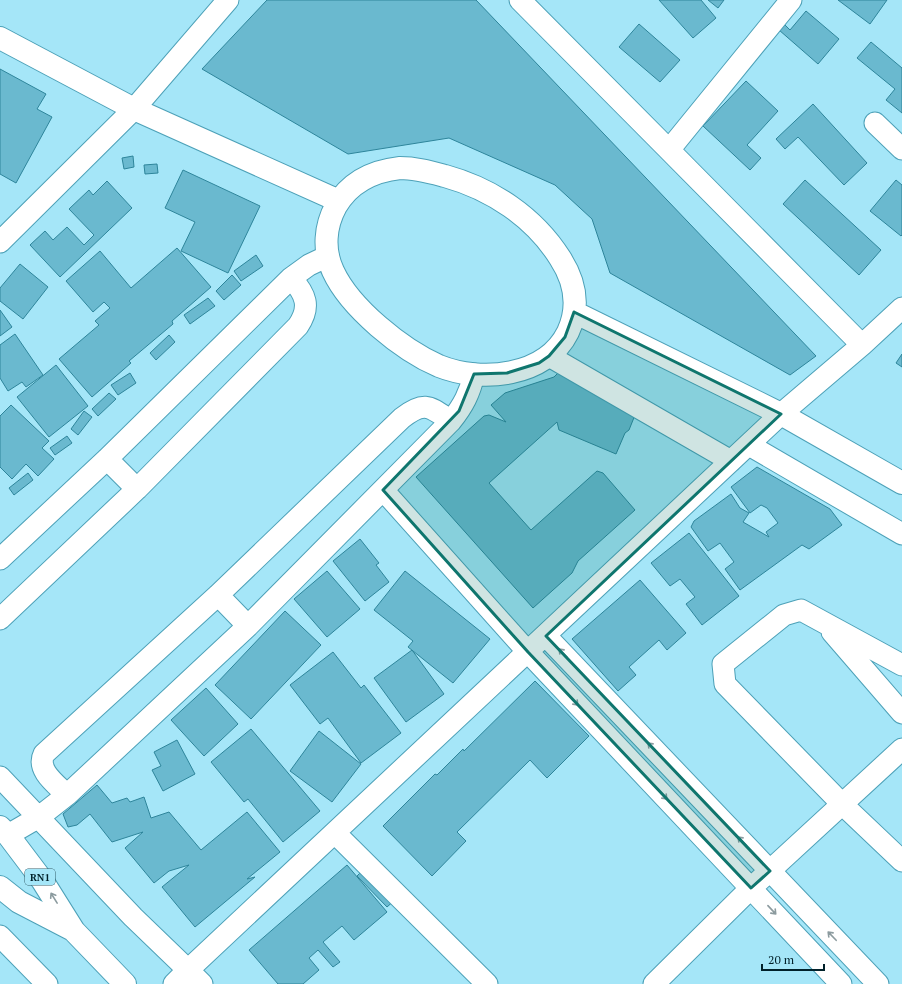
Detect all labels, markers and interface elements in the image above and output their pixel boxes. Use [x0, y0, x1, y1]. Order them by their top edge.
one-way arrow [558, 648, 567, 658]
one-way arrow [569, 696, 579, 706]
one-way arrow [648, 742, 657, 752]
one-way arrow [658, 790, 668, 800]
one-way arrow [738, 837, 747, 847]
road number: RN1 [25, 869, 55, 885]
one-way arrow [49, 892, 58, 903]
one-way arrow [767, 905, 776, 915]
one-way arrow [828, 931, 837, 941]
scale bar [762, 946, 824, 972]
text: 20 m [768, 952, 795, 967]

